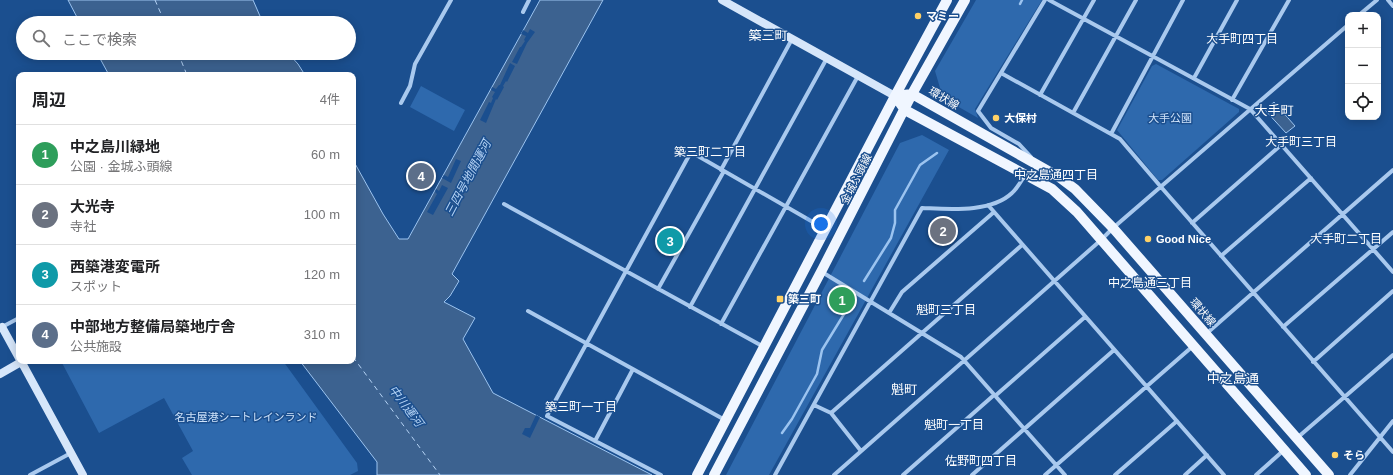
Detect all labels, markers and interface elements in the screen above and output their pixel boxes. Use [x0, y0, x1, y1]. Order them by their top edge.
place label: マミー [926, 10, 959, 22]
marker: マミー [913, 11, 923, 21]
map controls [1345, 12, 1381, 120]
button: + [1345, 12, 1381, 48]
search box [16, 16, 356, 60]
icon: search [30, 27, 52, 49]
district label: 築三町 [748, 28, 788, 43]
text: ここで検索 [62, 31, 137, 48]
district label: 大手町四丁目 [1206, 32, 1278, 46]
button: − [1345, 48, 1381, 84]
button: locate [1345, 84, 1381, 120]
street label: 環状線 [927, 85, 961, 111]
text: 周辺 [32, 91, 66, 110]
text: 4件 [320, 92, 340, 107]
district label: 大手町 [1254, 103, 1294, 118]
place label: 大保村 [1004, 112, 1037, 124]
park label: 大手公園 [1148, 112, 1192, 124]
marker: 大保村 [991, 113, 1001, 123]
district label: 大手町三丁目 [1265, 135, 1337, 149]
water label: 三四号地間運河 [442, 136, 495, 218]
text: 中之島川緑地 [70, 138, 160, 155]
district label: 築三町二丁目 [674, 145, 746, 159]
text: 1 [41, 147, 49, 162]
text: 60 m [311, 147, 340, 162]
street label: 金城ふ頭線 [838, 152, 874, 206]
text: 公園 · 金城ふ頭線 [70, 159, 173, 174]
pin: 4 [408, 161, 434, 191]
district label: 中之島通四丁目 [1014, 168, 1098, 182]
text: 大光寺 [70, 198, 115, 215]
text: 2 [41, 207, 49, 222]
text: 100 m [304, 207, 340, 222]
your location [811, 214, 831, 234]
pin: 2 [930, 216, 956, 246]
text: 寺社 [70, 219, 96, 234]
pin: 3 [657, 226, 683, 256]
district label: 大手町二丁目 [1310, 232, 1382, 246]
place label: Good Nice [1156, 233, 1211, 245]
marker: Good Nice [1143, 234, 1153, 244]
text: 西築港変電所 [70, 258, 160, 275]
text: 3 [41, 267, 49, 282]
text: 120 m [304, 267, 340, 282]
district label: 中之島通三丁目 [1108, 276, 1192, 290]
text: スポット [70, 279, 122, 294]
pin: 1 [829, 285, 855, 315]
place label: 築三町 [788, 293, 821, 305]
marker: 築三町 [775, 294, 785, 304]
street label: 環状線 [1188, 296, 1218, 328]
district label: 魁町三丁目 [916, 303, 976, 317]
text: 中部地方整備局築地庁舎 [70, 318, 235, 335]
text: 4 [41, 327, 49, 342]
text: 310 m [304, 327, 340, 342]
text: 公共施設 [70, 339, 122, 354]
district label: 中之島通 [1207, 371, 1259, 386]
district label: 魁町 [891, 382, 917, 397]
water label: 中川運河 [386, 383, 427, 431]
district label: 築三町一丁目 [545, 400, 617, 414]
park label: 名古屋港シートレインランド [175, 411, 318, 423]
district label: 魁町一丁目 [924, 418, 984, 432]
place label: そら [1343, 449, 1365, 461]
marker: そら [1330, 450, 1340, 460]
district label: 佐野町四丁目 [945, 454, 1017, 468]

